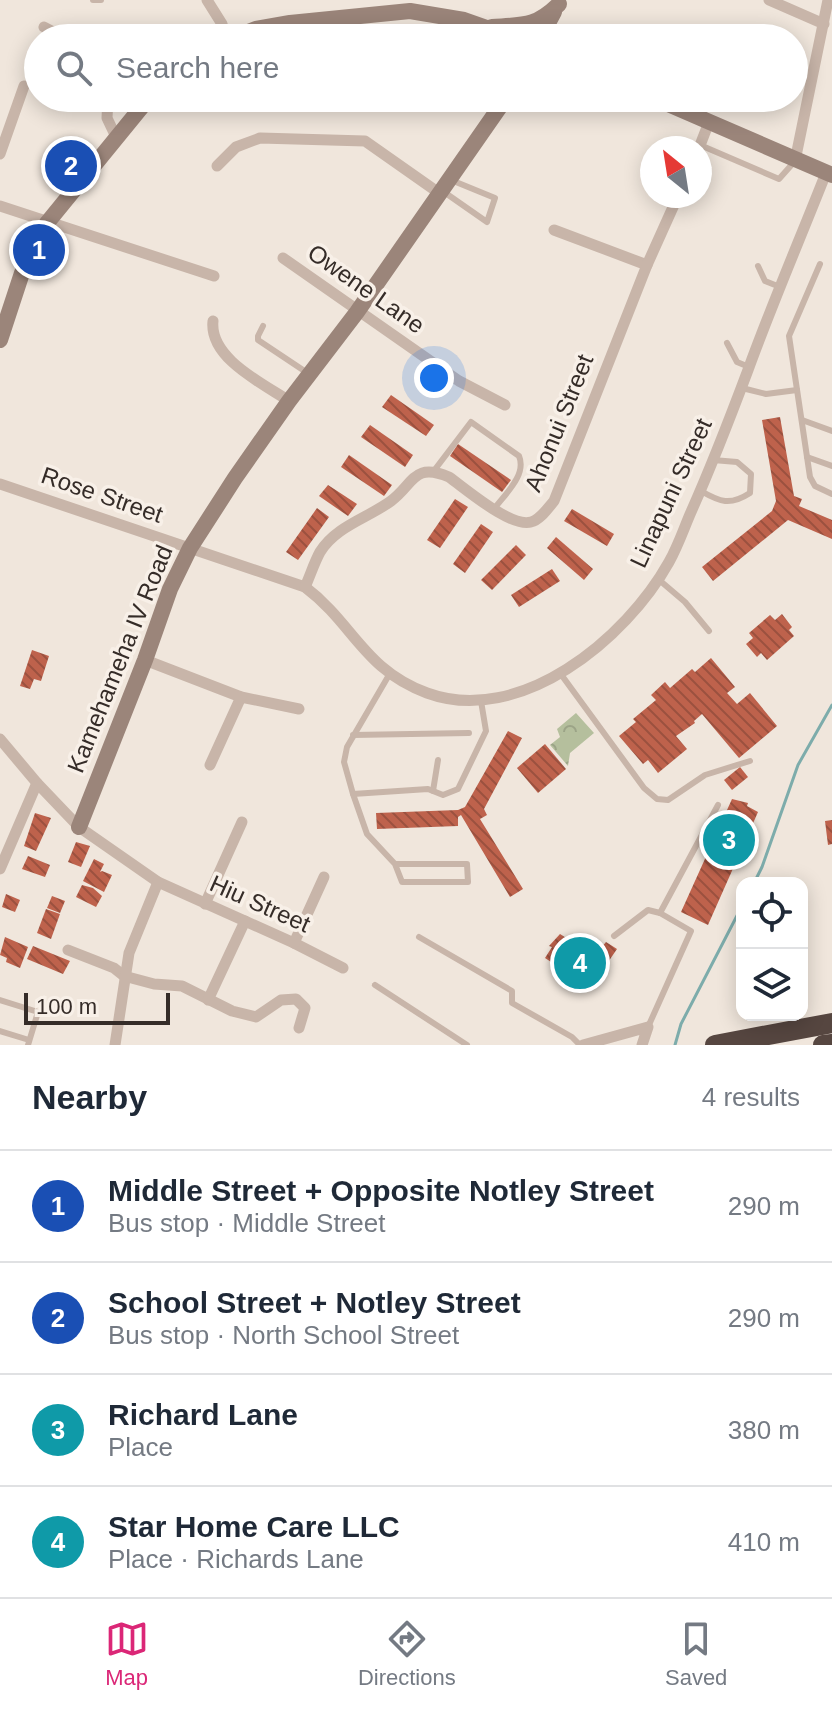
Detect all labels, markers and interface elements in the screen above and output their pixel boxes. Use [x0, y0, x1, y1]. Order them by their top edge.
search box [24, 24, 808, 112]
icon: search [52, 46, 96, 90]
text: Search here [116, 51, 279, 84]
pin: 2 [45, 136, 97, 196]
north arrow [640, 136, 712, 208]
pin: 1 [13, 220, 65, 280]
street label: Owene Lane [303, 238, 430, 339]
street label: Ahonui Street [519, 350, 598, 495]
your location [414, 358, 454, 398]
street label: Linapuni Street [624, 414, 717, 572]
street label: Rose Street [38, 461, 167, 528]
street label: Kamehameha IV Road [62, 541, 178, 776]
pin: 3 [703, 810, 755, 870]
street label: Hiu Street [206, 870, 315, 938]
map controls [736, 877, 808, 1021]
button: locate [736, 877, 808, 949]
pin: 4 [554, 933, 606, 993]
button: layers [736, 949, 808, 1021]
scale bar [24, 989, 170, 1025]
text: 100 m [36, 994, 97, 1019]
text: Nearby [32, 1078, 147, 1116]
text: 4 results [702, 1082, 800, 1112]
text: Middle Street + Opposite Notley Street [108, 1174, 654, 1207]
text: 1 [51, 1191, 65, 1221]
text: 290 m [728, 1191, 800, 1221]
text: Bus stop · Middle Street [108, 1208, 385, 1238]
text: School Street + Notley Street [108, 1286, 521, 1319]
text: 2 [51, 1303, 65, 1333]
text: 290 m [728, 1303, 800, 1333]
text: Bus stop · North School Street [108, 1320, 459, 1350]
text: Richard Lane [108, 1398, 298, 1431]
text: 3 [51, 1415, 65, 1445]
text: 380 m [728, 1415, 800, 1445]
text: Place [108, 1432, 173, 1462]
text: Star Home Care LLC [108, 1510, 400, 1543]
text: 4 [51, 1527, 65, 1557]
text: 410 m [728, 1527, 800, 1557]
text: Place · Richards Lane [108, 1544, 364, 1574]
tab: Map [105, 1617, 149, 1691]
tab: Directions [358, 1617, 456, 1691]
tab: Saved [665, 1617, 727, 1691]

